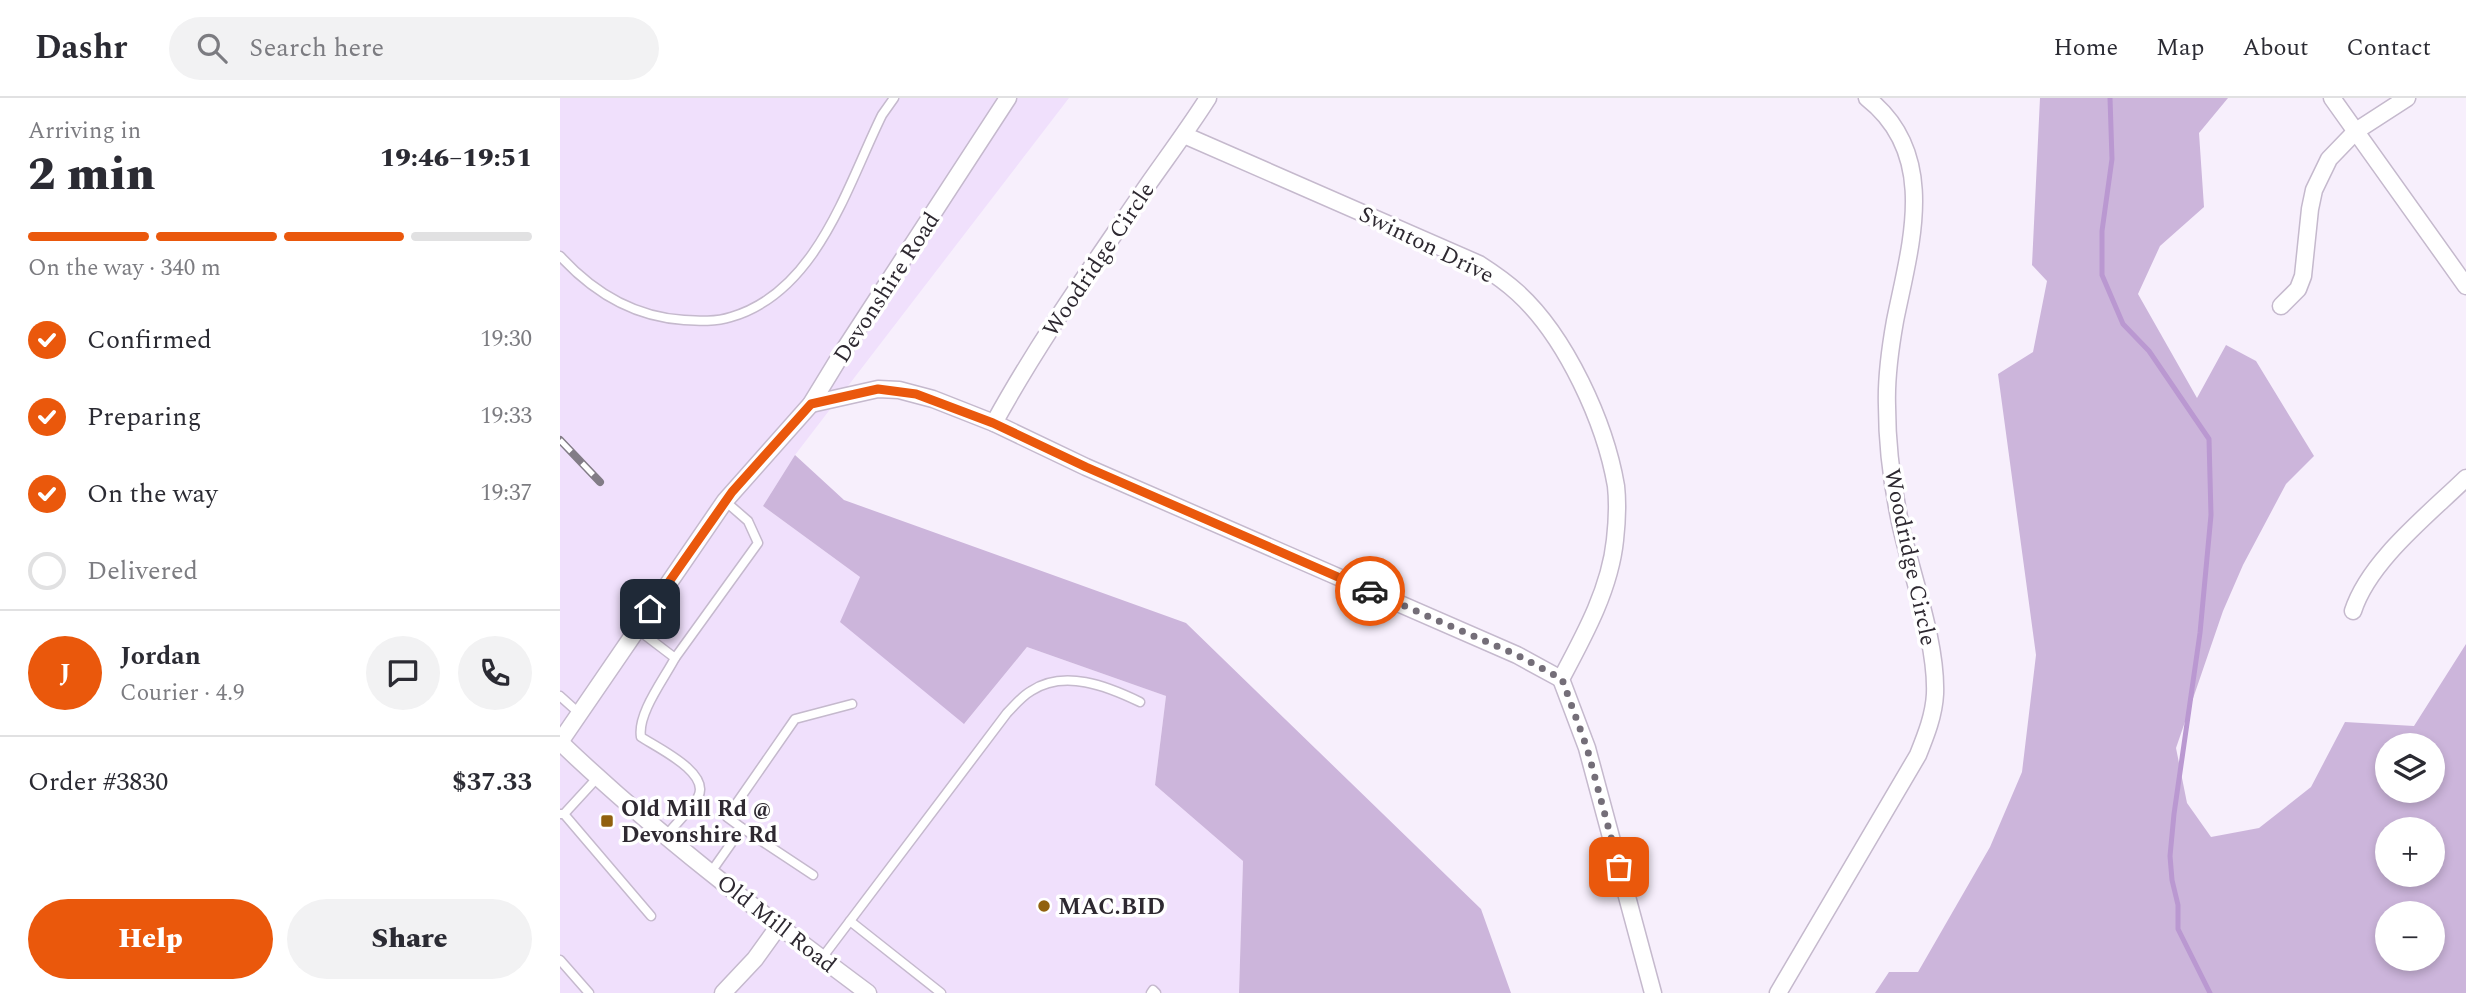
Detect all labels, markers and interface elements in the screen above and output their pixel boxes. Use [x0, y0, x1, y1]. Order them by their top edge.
search box [169, 17, 659, 80]
text: Dashr [35, 23, 127, 73]
text: Search here [249, 28, 384, 68]
icon: search [193, 29, 231, 67]
text: Home [2053, 30, 2118, 66]
text: Map [2156, 30, 2204, 66]
text: About [2242, 30, 2308, 66]
text: Contact [2346, 30, 2431, 66]
text: Arriving in [28, 114, 141, 149]
text: 19:46–19:51 [380, 138, 532, 178]
text: 2 min [28, 140, 155, 210]
street label: Woodridge Circle [1034, 175, 1164, 344]
street label: Swinton Drive [1353, 197, 1500, 293]
street label: Devonshire Road [825, 205, 949, 370]
text: On the way · 340 m [28, 251, 221, 286]
text: Confirmed [87, 320, 212, 360]
icon: check [28, 321, 66, 359]
text: 19:30 [480, 322, 532, 357]
text: Preparing [87, 397, 201, 437]
icon: check [28, 398, 66, 436]
text: 19:33 [480, 399, 532, 434]
street label: Woodridge Circle [1874, 465, 1945, 649]
text: On the way [87, 474, 218, 514]
icon: check [28, 475, 66, 513]
text: 19:37 [480, 476, 532, 511]
text: Delivered [87, 551, 198, 591]
courier [1335, 556, 1405, 626]
icon: car [1351, 572, 1389, 610]
pin [620, 579, 680, 639]
icon: home [631, 590, 669, 628]
text: Jordan [120, 636, 201, 676]
button: chat [366, 636, 440, 710]
button: phone [458, 636, 532, 710]
text: J [59, 653, 71, 693]
text: Courier · 4.9 [120, 676, 245, 711]
map controls [2375, 733, 2445, 971]
button: layers [2375, 733, 2445, 803]
text: Order #3830 [28, 762, 168, 802]
text: $37.33 [452, 762, 532, 802]
place label: Old Mill Rd @ Devonshire Rd [621, 792, 778, 853]
marker: Old Mill Rd @ Devonshire Rd [599, 813, 615, 829]
button: + [2375, 817, 2445, 887]
pin [1589, 837, 1649, 897]
icon: bag [1600, 848, 1638, 886]
street label: Old Mill Road [708, 866, 844, 982]
place label: MAC.BID [1058, 890, 1165, 925]
marker: MAC.BID [1036, 898, 1052, 914]
button: Help [28, 899, 273, 979]
button: Share [287, 899, 532, 979]
button: − [2375, 901, 2445, 971]

